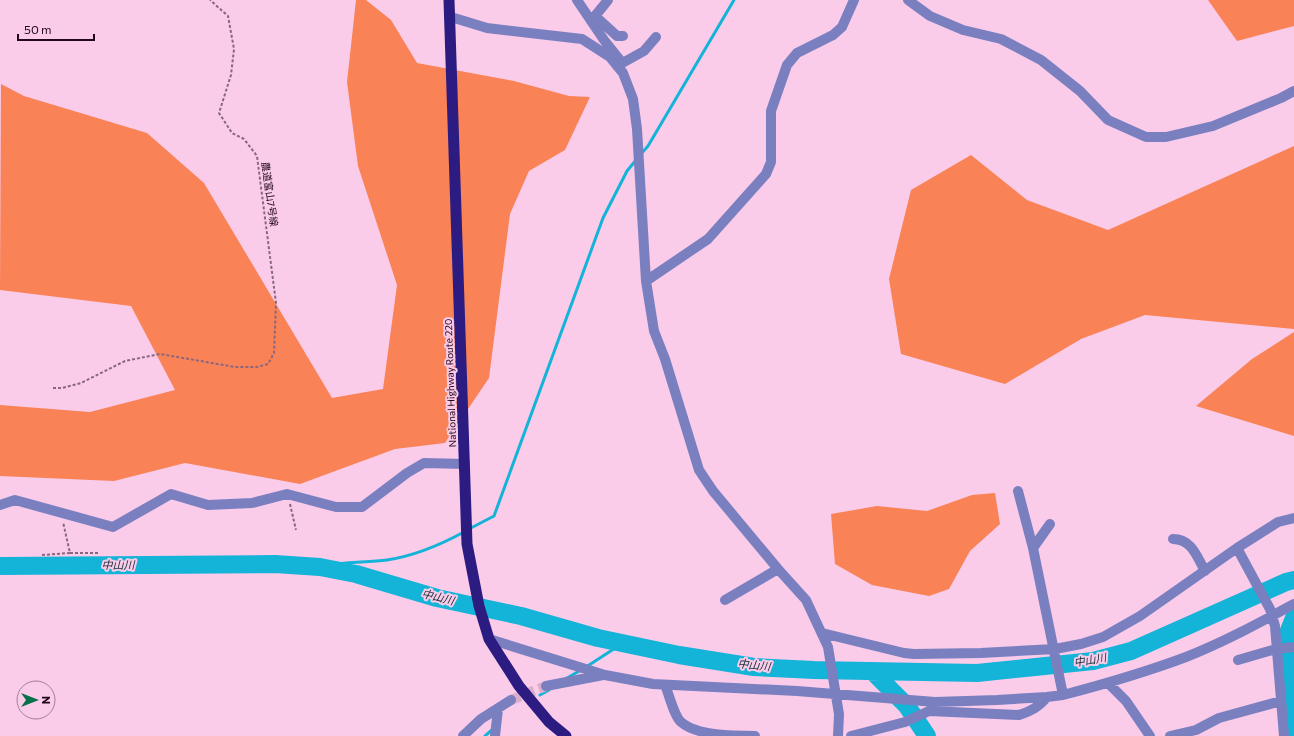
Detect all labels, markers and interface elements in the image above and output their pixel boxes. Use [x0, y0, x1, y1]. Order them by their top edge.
scale bar [18, 16, 94, 42]
text: 50 m [24, 22, 52, 36]
street label: 農道富山7号線 [260, 161, 280, 227]
street label: National Highway Route 220 [442, 318, 458, 448]
water label: 中山川 [102, 558, 135, 571]
water label: 中山川 [421, 586, 457, 607]
water label: 中山川 [1073, 650, 1108, 669]
water label: 中山川 [737, 656, 772, 673]
north arrow [16, 680, 56, 720]
text: N [40, 696, 53, 704]

